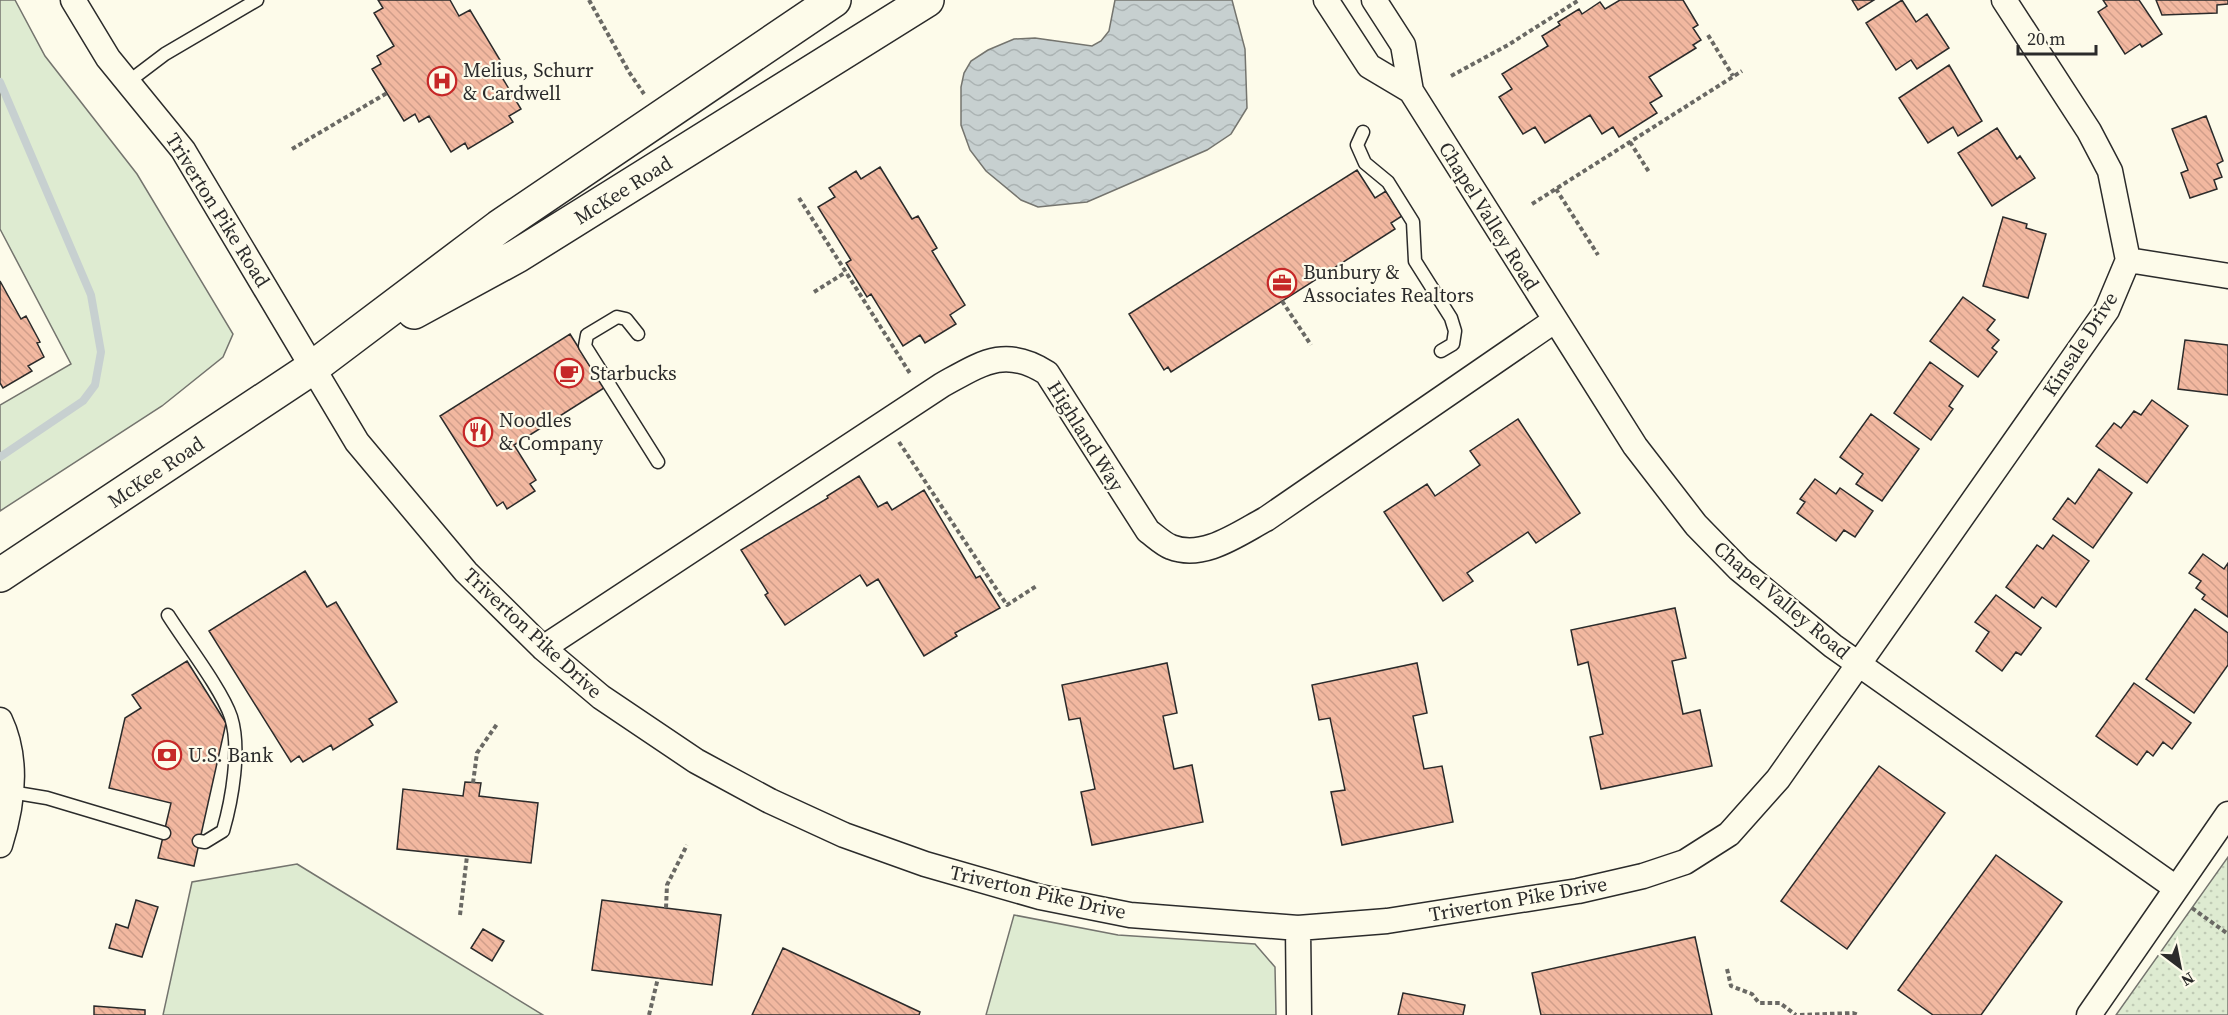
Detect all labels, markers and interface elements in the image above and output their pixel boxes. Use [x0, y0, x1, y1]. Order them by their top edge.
scale bar [2018, 18, 2096, 56]
text: 20 m [2027, 26, 2065, 51]
place label: Melius, Schurr & Cardwell [463, 56, 594, 107]
hospital icon: Melius, Schurr & Cardwell [426, 65, 458, 97]
street label: Triverton Pike Road [159, 127, 277, 293]
street label: Chapel Valley Road [1432, 136, 1546, 296]
street label: McKee Road [569, 148, 678, 231]
place label: Bunbury & Associates Realtors [1303, 258, 1474, 309]
office icon: Bunbury & Associates Realtors [1266, 267, 1298, 299]
street label: Kinsale Drive [2036, 286, 2124, 402]
cafe icon: Starbucks [553, 357, 585, 389]
place label: Starbucks [590, 359, 677, 387]
street label: Highland Way [1041, 375, 1131, 497]
place label: Noodles & Company [499, 406, 604, 457]
restaurant icon: Noodles & Company [462, 416, 494, 448]
street label: McKee Road [102, 429, 210, 515]
street label: Chapel Valley Road [1708, 535, 1857, 666]
street label: Triverton Pike Drive [458, 561, 608, 705]
bank icon: U.S. Bank [151, 739, 183, 771]
place label: U.S. Bank [188, 741, 273, 769]
street label: Triverton Pike Drive [947, 858, 1129, 926]
street label: Triverton Pike Drive [1427, 870, 1609, 928]
north arrow [2150, 937, 2210, 997]
text: N [2177, 967, 2199, 992]

